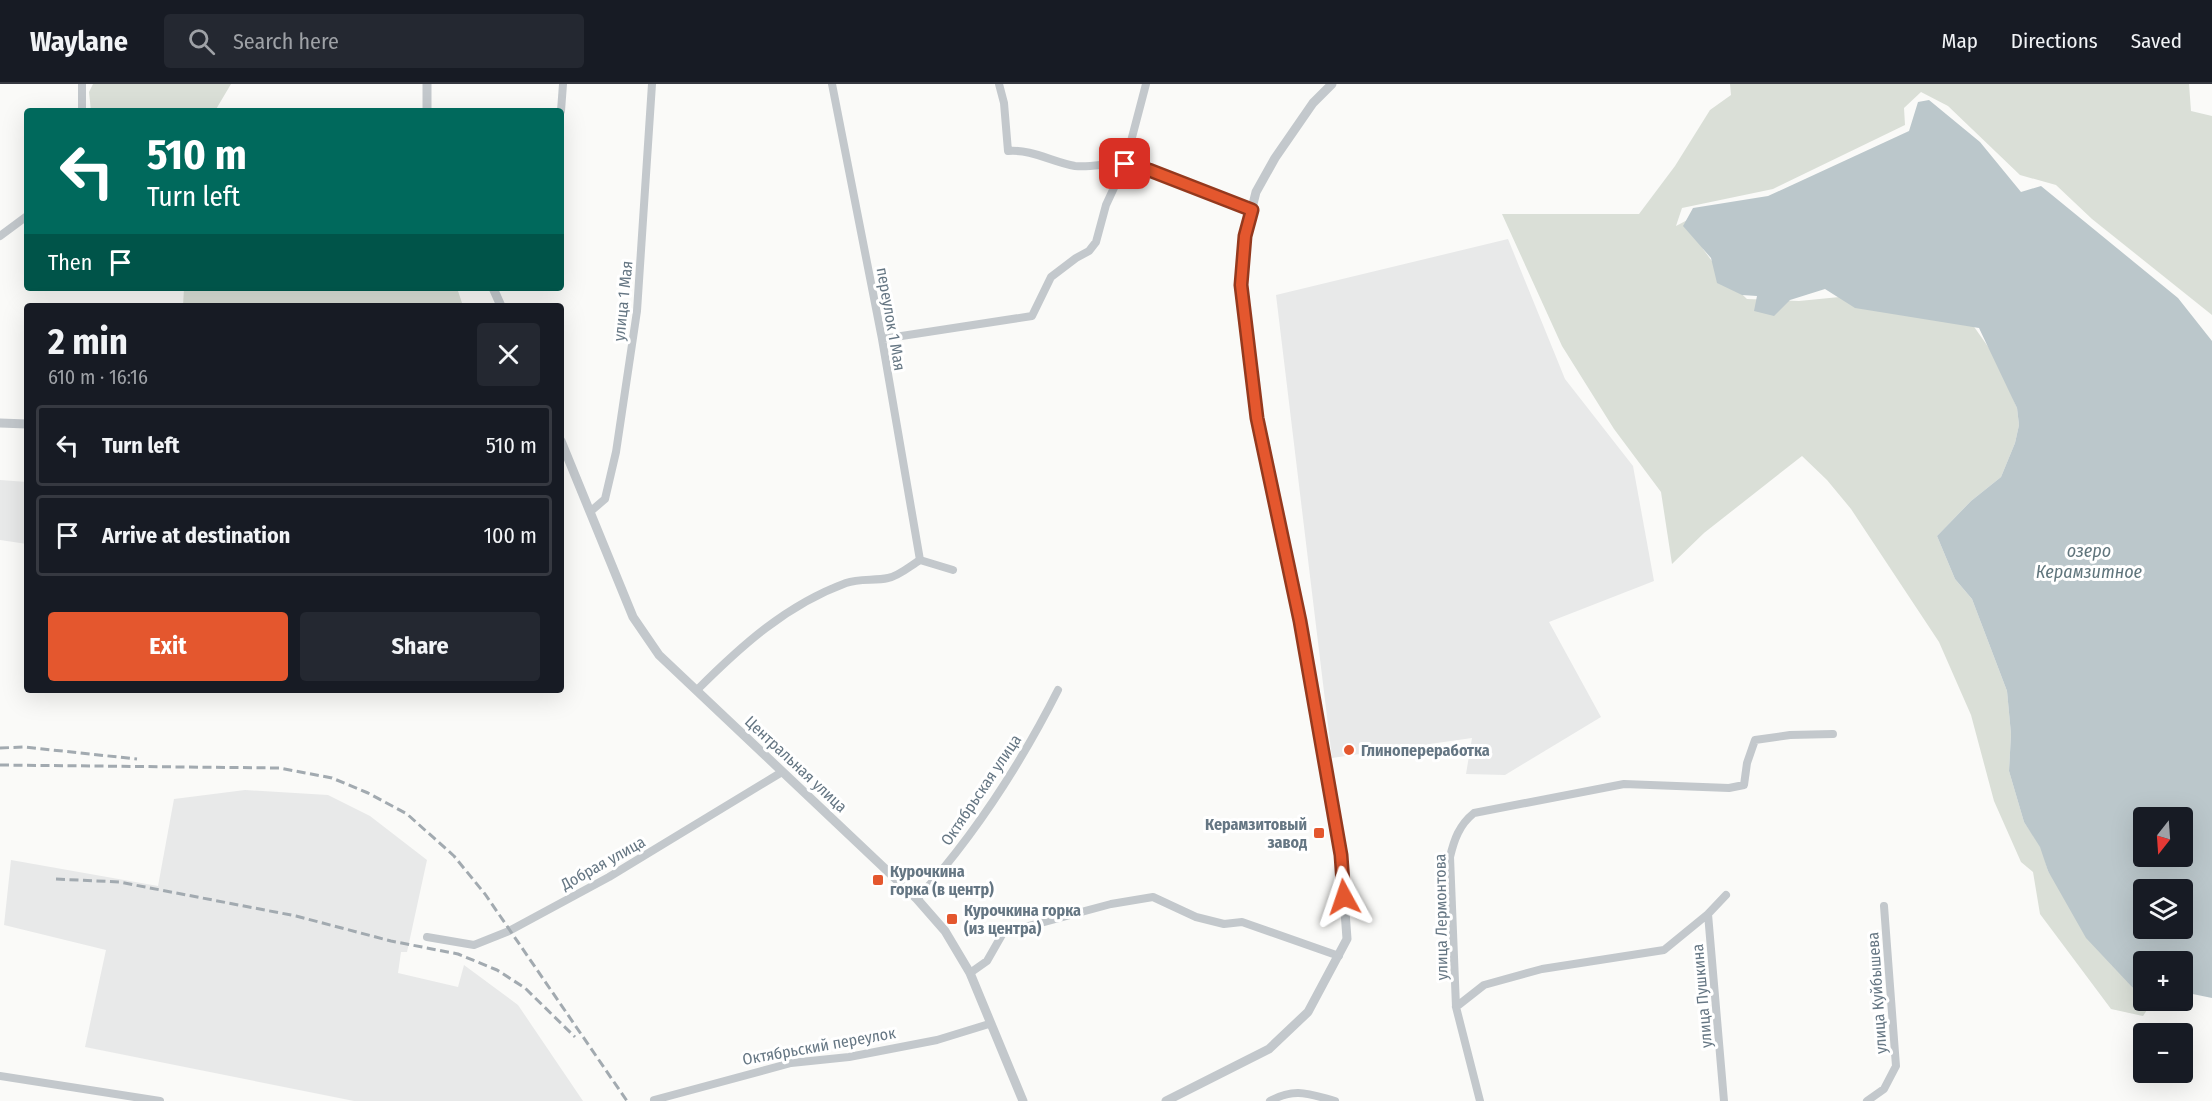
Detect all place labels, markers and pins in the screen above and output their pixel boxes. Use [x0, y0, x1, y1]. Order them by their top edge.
pin [1099, 138, 1150, 189]
place label: Глинопереработка [1361, 741, 1490, 760]
marker: Глинопереработка [1342, 743, 1356, 757]
place label: Керамзитовый завод [1205, 815, 1307, 852]
marker: Керамзитовый завод [1312, 826, 1326, 840]
place label: Курочкина горка (в центр) [890, 862, 994, 899]
marker: Курочкина горка (в центр) [871, 873, 885, 887]
place label: Курочкина горка (из центра) [964, 901, 1081, 938]
marker: Курочкина горка (из центра) [945, 912, 959, 926]

